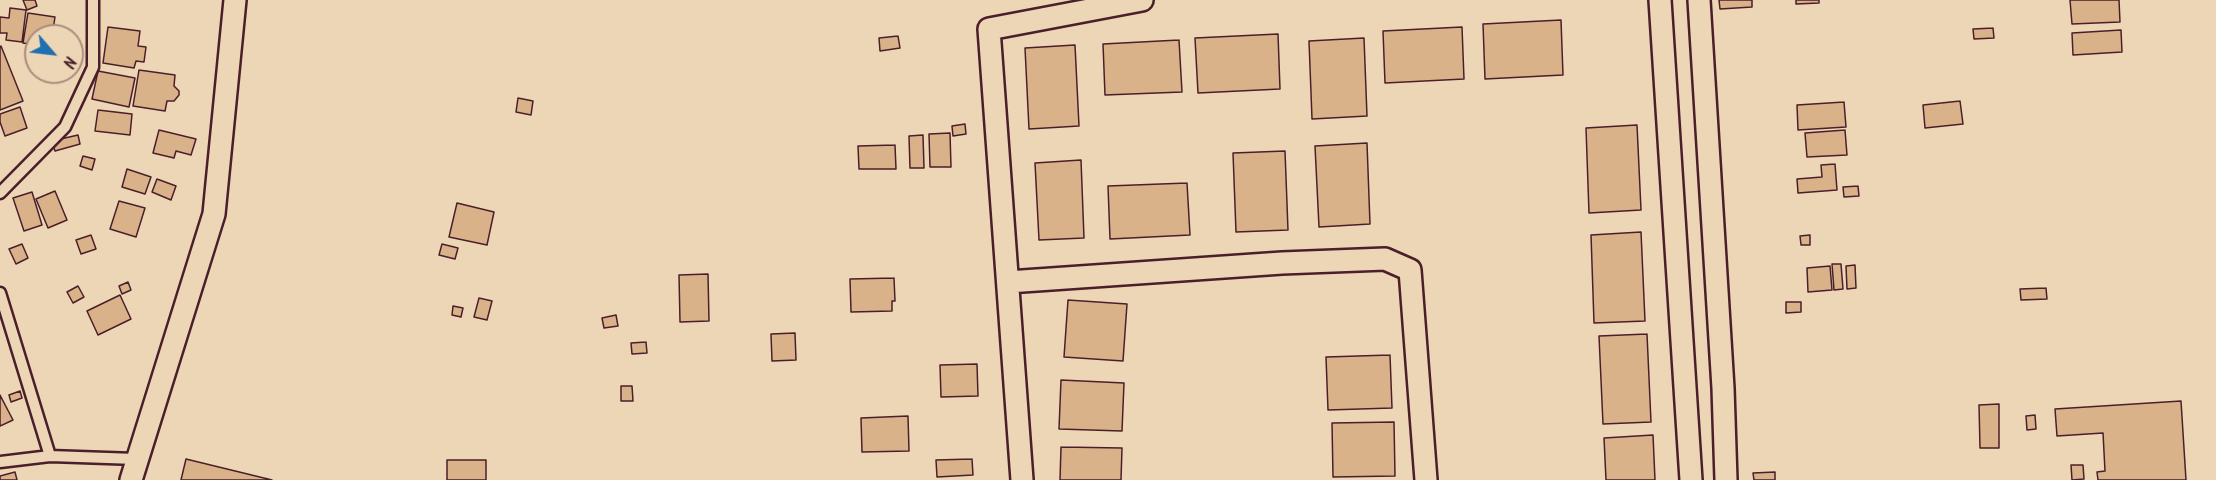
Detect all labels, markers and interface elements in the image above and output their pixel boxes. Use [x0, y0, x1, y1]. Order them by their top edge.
north arrow [24, 24, 84, 84]
text: N [55, 51, 82, 72]

